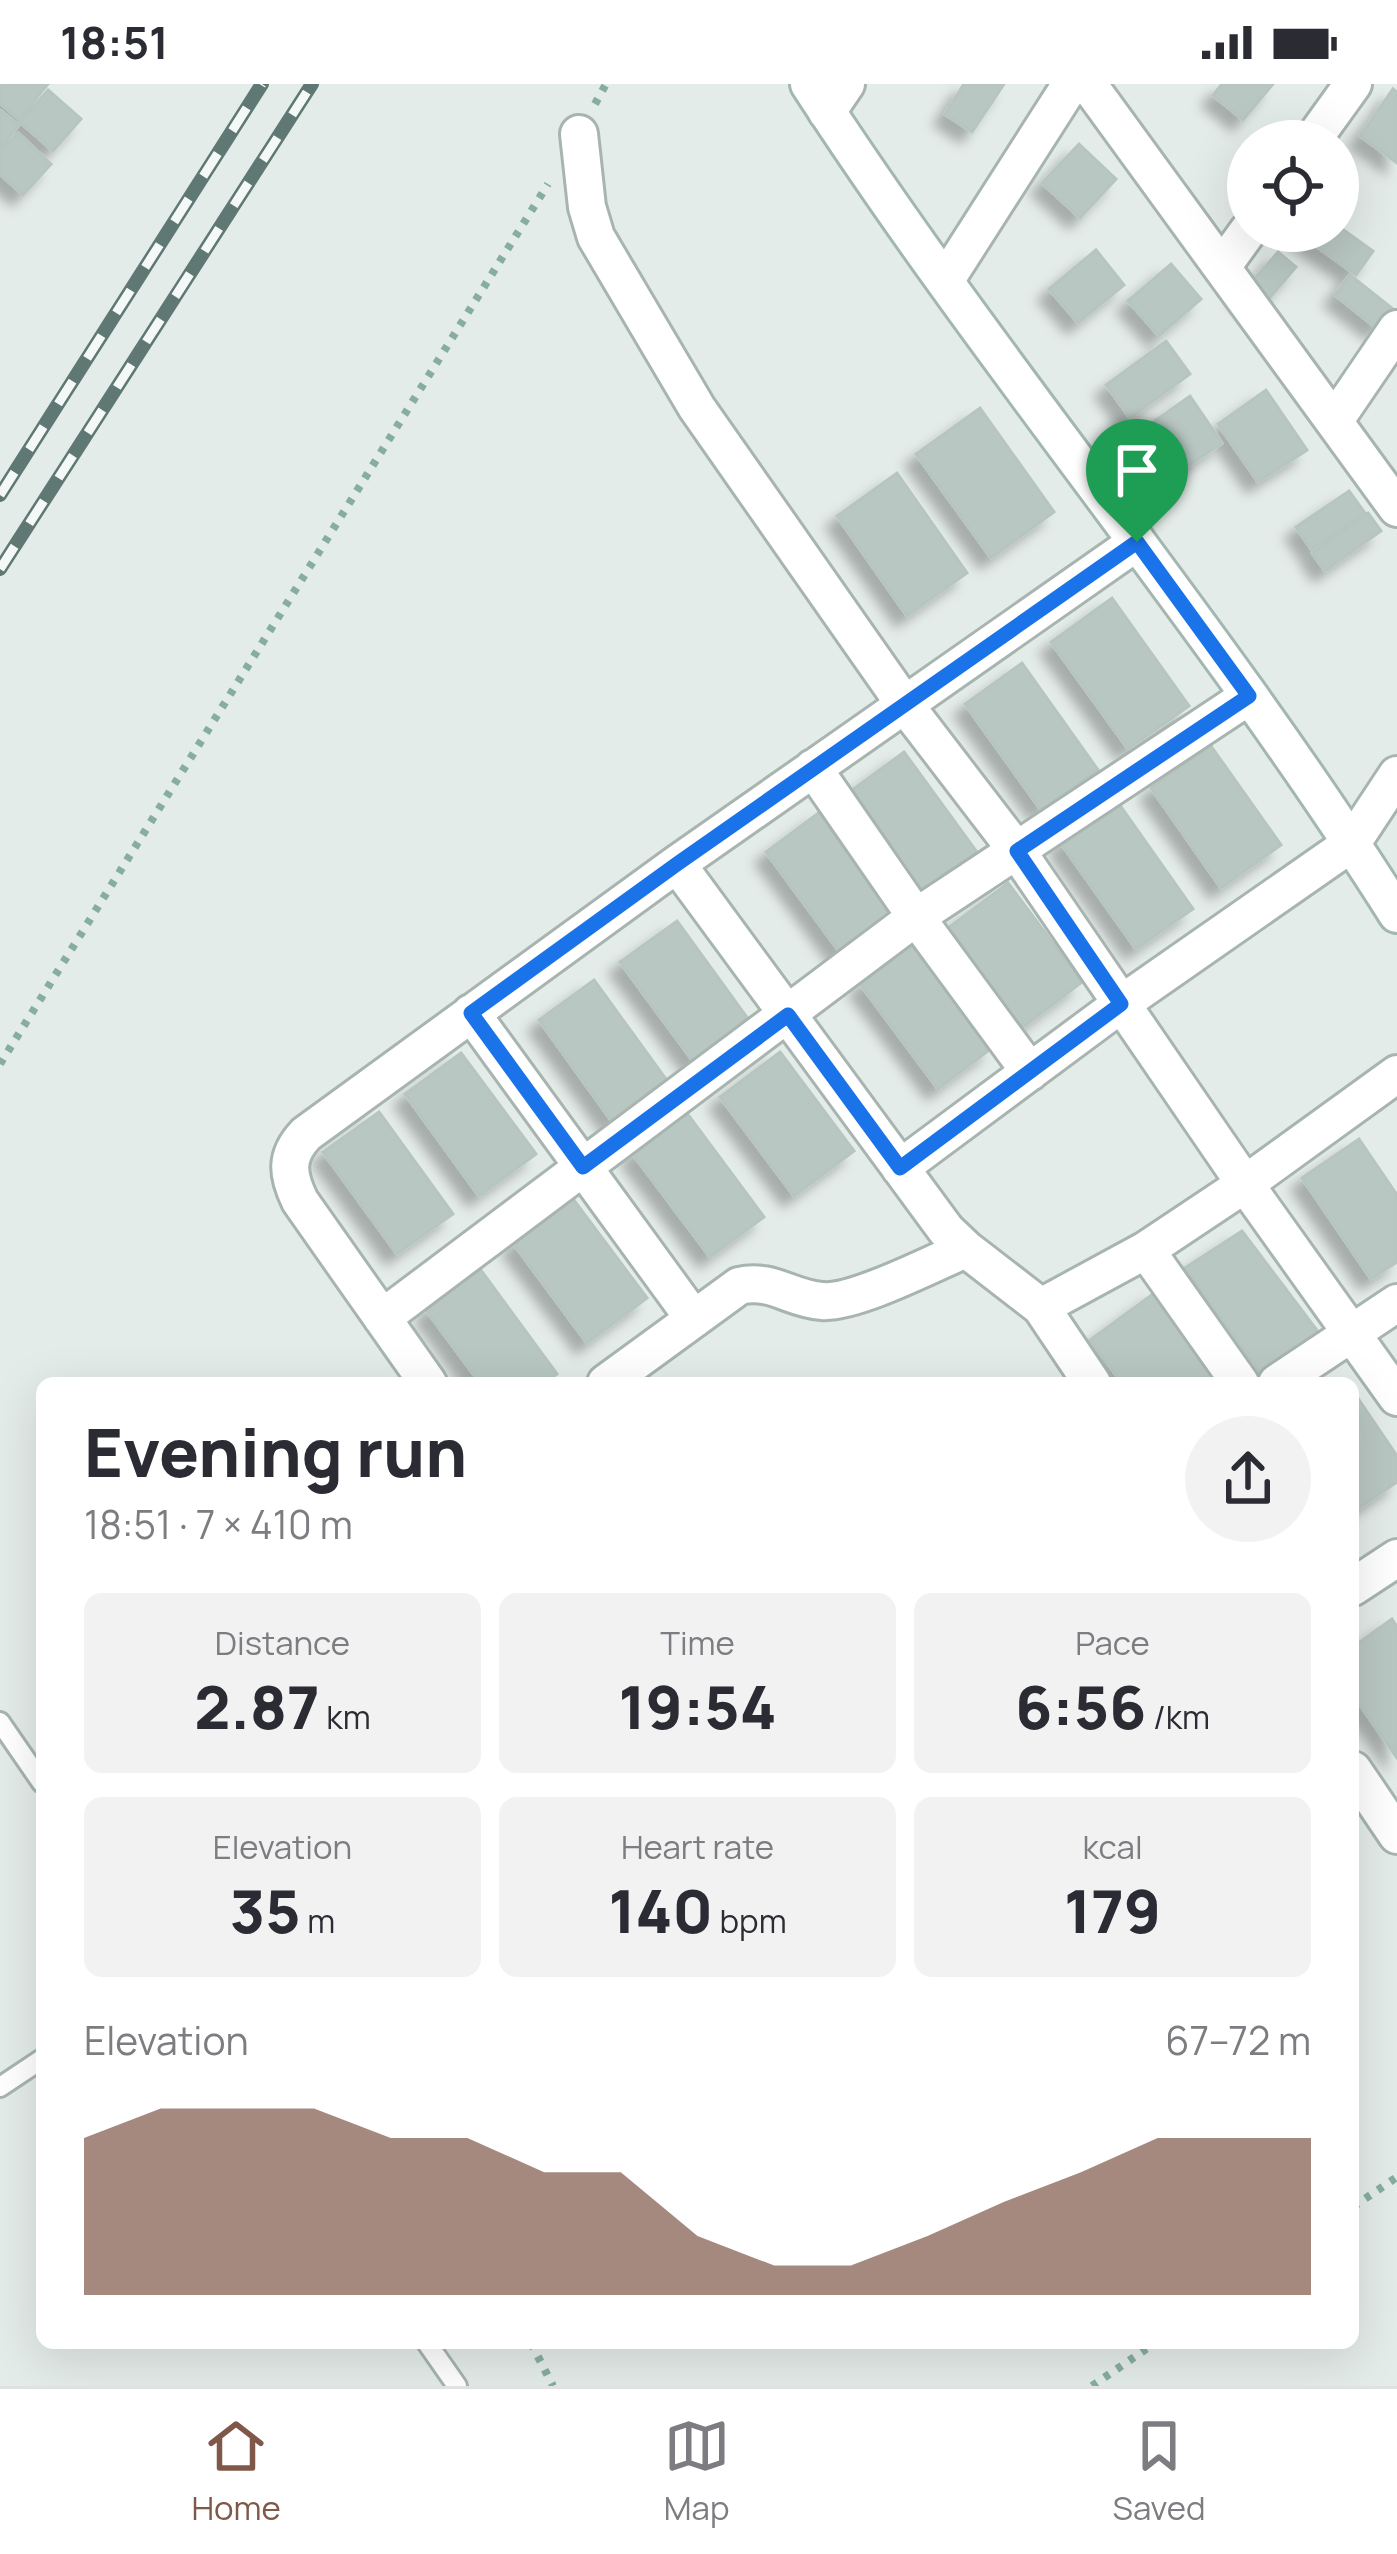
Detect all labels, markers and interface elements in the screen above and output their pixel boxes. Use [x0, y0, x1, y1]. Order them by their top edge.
text: 18:51 [60, 11, 169, 73]
map controls [1227, 120, 1359, 252]
button: locate [1227, 120, 1359, 252]
pin [1086, 419, 1188, 542]
icon: arrive [1104, 437, 1170, 503]
text: Evening run [84, 1407, 467, 1497]
button: share [1185, 1416, 1311, 1542]
text: 18:51 · 7 × 410 m [84, 1497, 353, 1551]
text: Distance [215, 1620, 350, 1665]
text: Time [660, 1620, 735, 1665]
text: Pace [1075, 1620, 1150, 1665]
text: 2.87 [194, 1665, 320, 1747]
text: 19:54 [618, 1665, 777, 1747]
text: 6:56 [1015, 1665, 1146, 1747]
text: km [320, 1694, 371, 1739]
text: /km [1146, 1694, 1210, 1739]
text: Elevation [213, 1824, 352, 1869]
text: Heart rate [621, 1824, 774, 1869]
text: kcal [1082, 1824, 1143, 1869]
text: 35 [230, 1869, 301, 1951]
text: 140 [608, 1869, 713, 1951]
text: 179 [1064, 1869, 1161, 1951]
text: m [301, 1898, 335, 1943]
text: bpm [713, 1898, 787, 1943]
text: Elevation [84, 2013, 249, 2067]
text: 67–72 m [1165, 2013, 1311, 2067]
tab: Home [191, 2413, 281, 2530]
tab: Map [664, 2413, 730, 2530]
tab: Saved [1113, 2413, 1206, 2530]

